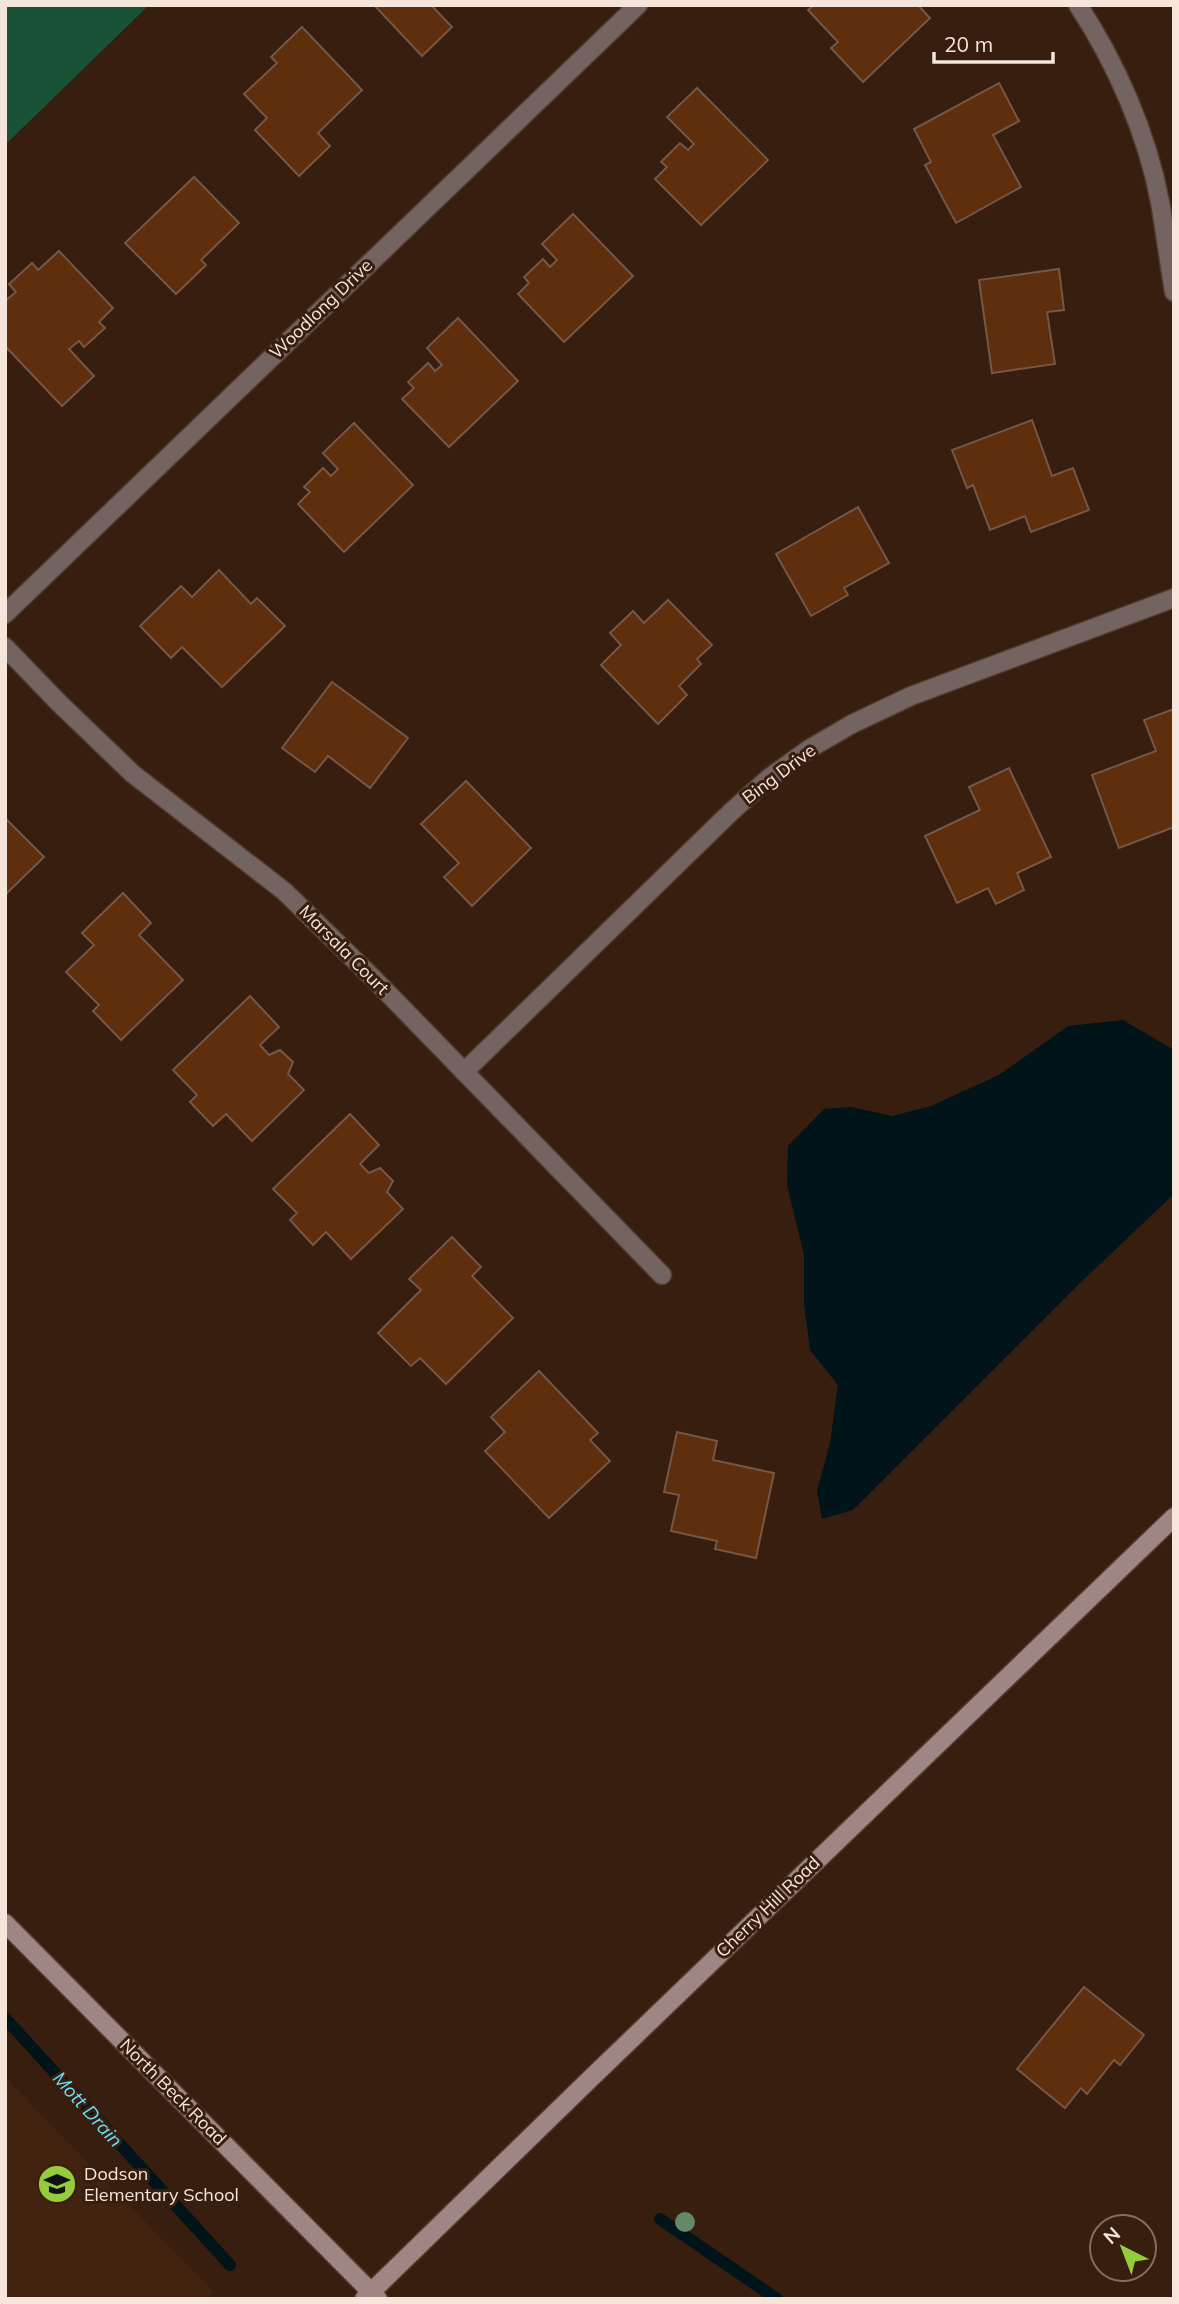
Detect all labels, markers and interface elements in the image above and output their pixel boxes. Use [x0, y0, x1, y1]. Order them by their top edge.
scale bar [934, 21, 1053, 65]
text: 20 m [944, 31, 993, 57]
street label: Woodlong Drive [264, 254, 377, 364]
street label: Bing Drive [737, 739, 820, 809]
street label: Marsala Court [295, 900, 394, 999]
street label: Cherry Hill Road [711, 1851, 825, 1962]
street label: North Beck Road [115, 2034, 231, 2150]
water label: Mott Drain [48, 2066, 128, 2152]
place label: Dodson Elementary School [84, 2162, 239, 2206]
school or university icon: Dodson Elementary School [36, 2163, 78, 2205]
north arrow [1088, 2213, 1158, 2283]
text: N [1098, 2222, 1125, 2249]

